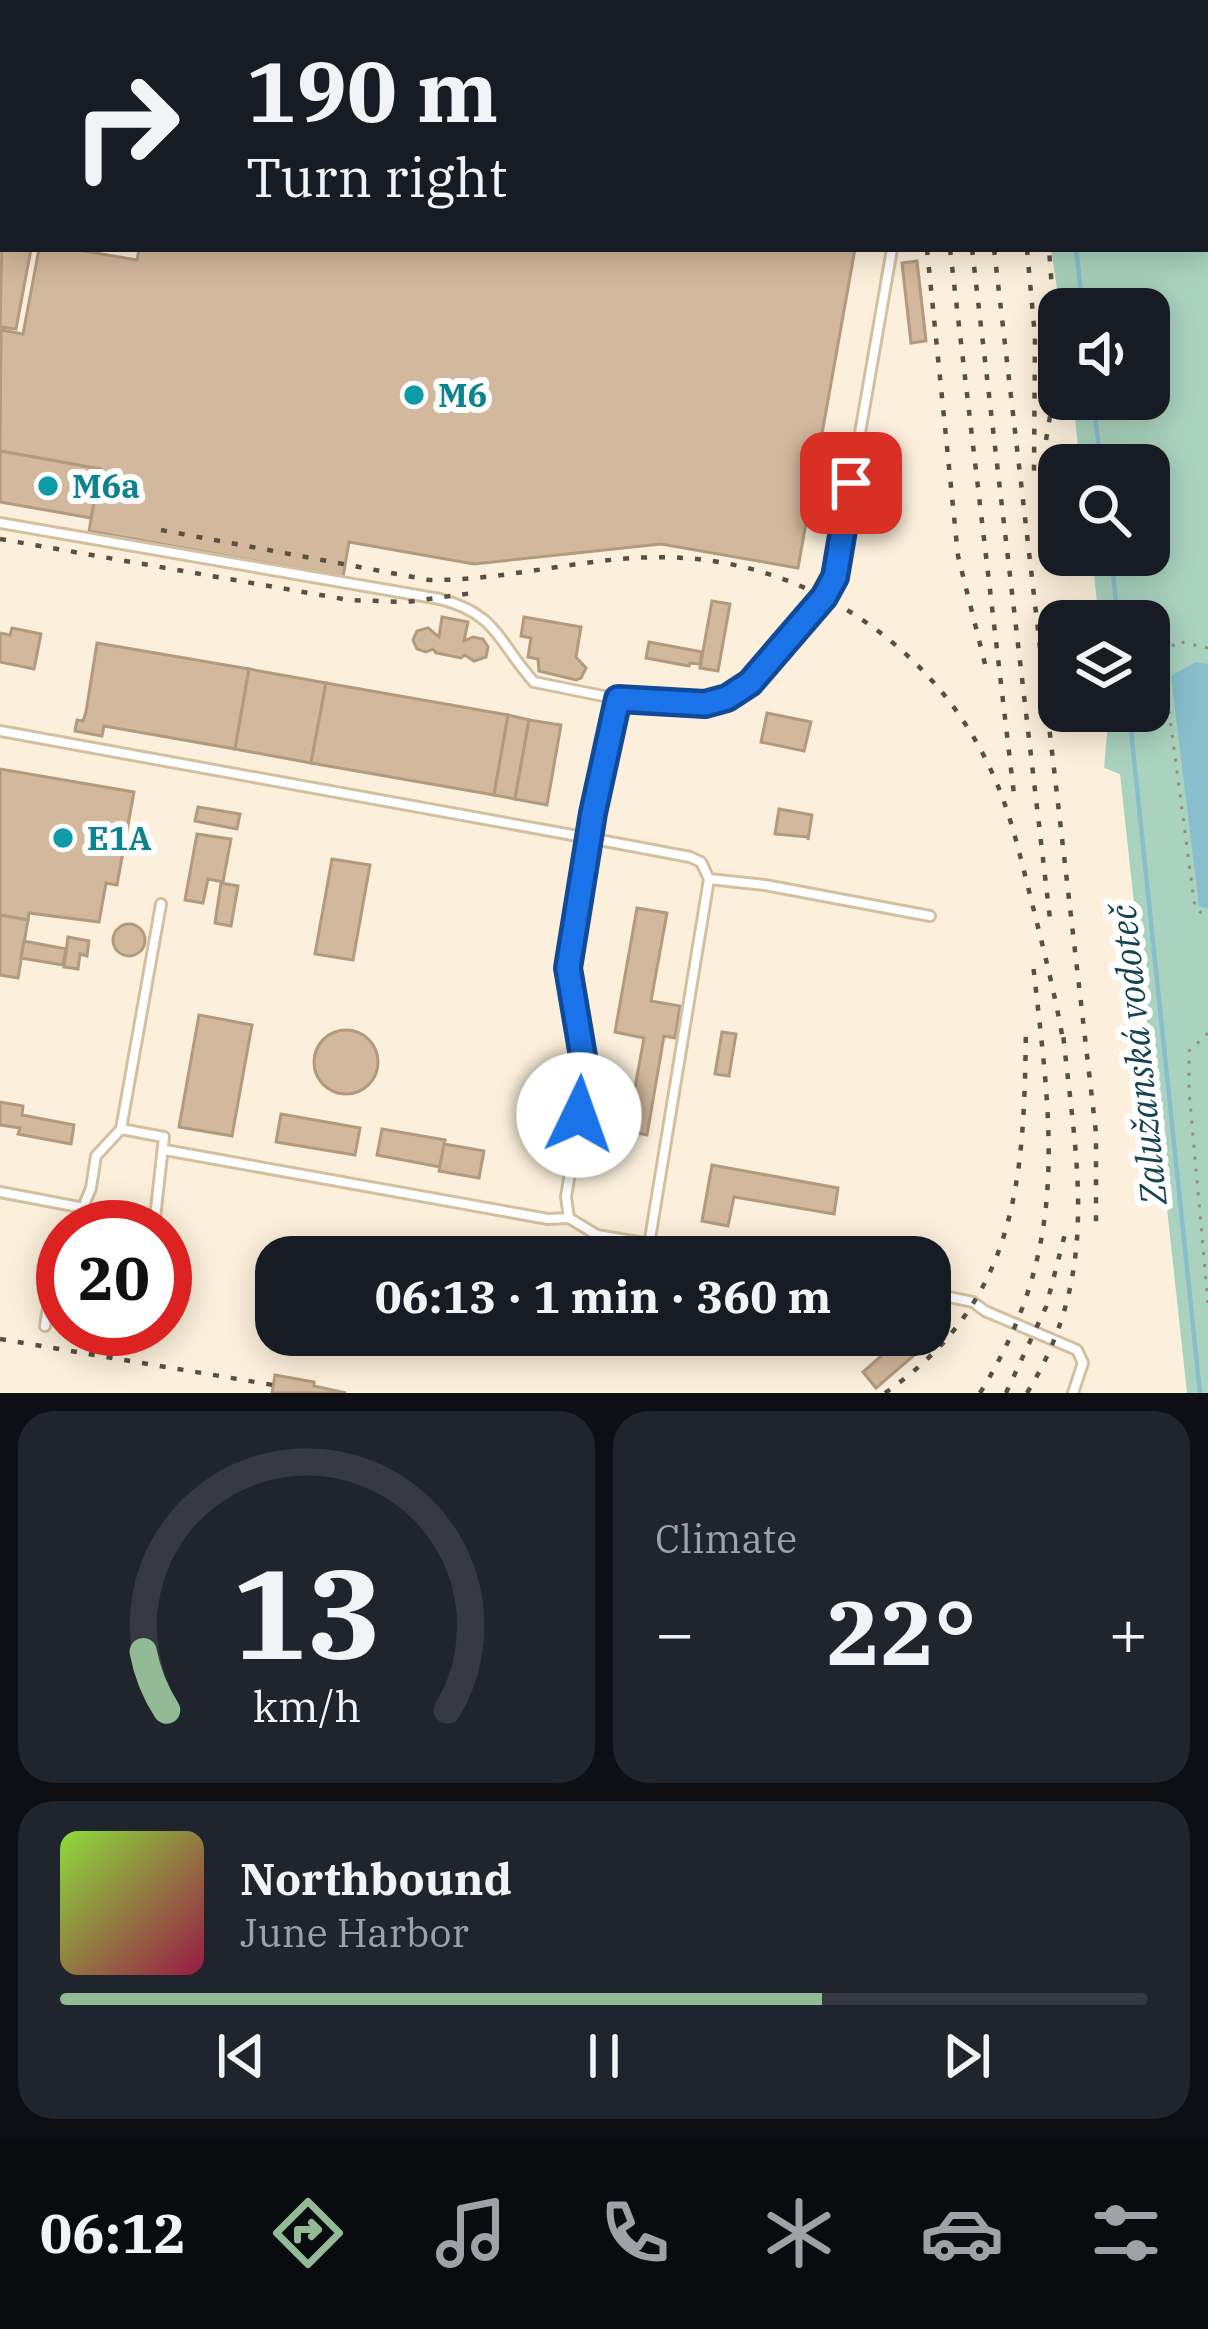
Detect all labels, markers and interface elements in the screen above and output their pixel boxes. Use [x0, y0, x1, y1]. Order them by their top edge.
text: 190 m [246, 36, 498, 145]
icon: right [48, 48, 204, 204]
text: Turn right [246, 142, 508, 212]
map controls [1038, 288, 1170, 732]
button: sound [1038, 288, 1170, 420]
place label: M6 [438, 373, 487, 416]
marker: M6 [401, 382, 427, 408]
pin [800, 432, 902, 534]
button: search [1038, 444, 1170, 576]
icon: arrive [818, 450, 884, 516]
place label: M6a [72, 464, 140, 507]
marker: M6a [35, 473, 61, 499]
button: layers [1038, 600, 1170, 732]
place label: E1A [87, 816, 152, 859]
marker: E1A [50, 825, 76, 851]
water label: Zalužanská vodoteč [1098, 900, 1177, 1208]
position arrow [516, 1052, 642, 1178]
speed limit sign: 20 [36, 1200, 192, 1356]
text: 06:13 · 1 min · 360 m [375, 1267, 831, 1325]
text: Climate [655, 1513, 797, 1564]
text: 13 [232, 1531, 381, 1693]
text: 22° [826, 1573, 977, 1690]
text: − [655, 1589, 695, 1675]
text: + [1108, 1589, 1148, 1675]
text: km/h [252, 1678, 361, 1734]
text: Northbound [240, 1849, 512, 1907]
text: June Harbor [240, 1907, 469, 1958]
icon: previous [208, 2023, 274, 2089]
icon: pause [571, 2023, 637, 2089]
icon: next [934, 2023, 1000, 2089]
icon: directions [266, 2191, 350, 2275]
icon: music [429, 2191, 513, 2275]
icon: phone [593, 2191, 677, 2275]
icon: climate [757, 2191, 841, 2275]
icon: car [920, 2191, 1004, 2275]
icon: filters [1084, 2191, 1168, 2275]
text: 06:12 [40, 2198, 186, 2268]

